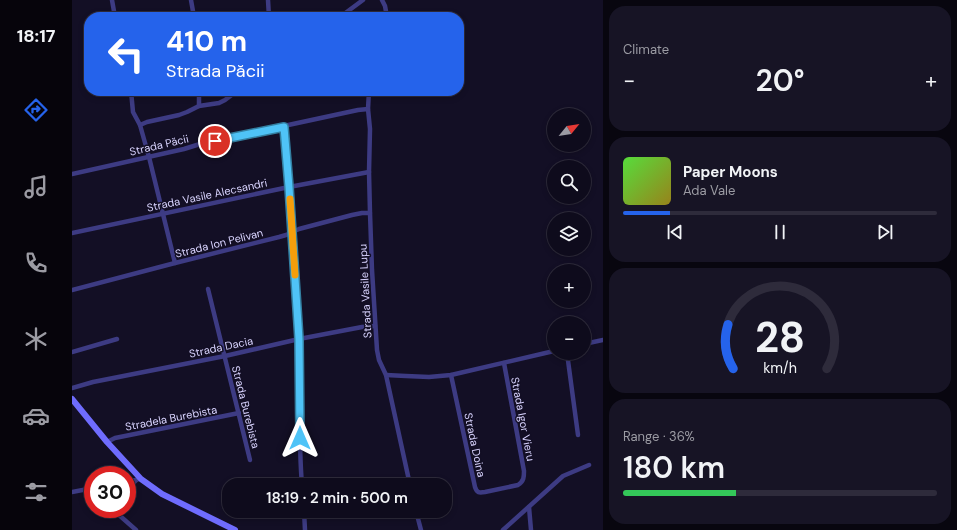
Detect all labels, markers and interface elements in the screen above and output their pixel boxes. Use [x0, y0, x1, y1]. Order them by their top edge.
text: 410 m [166, 23, 247, 60]
text: 18:17 [17, 24, 55, 48]
icon: left [100, 28, 152, 80]
text: Climate [623, 41, 669, 58]
text: Strada Păcii [166, 59, 265, 83]
text: 20° [756, 61, 804, 100]
text: − [623, 66, 635, 95]
text: + [925, 66, 937, 95]
icon: directions [22, 96, 50, 124]
north arrow [547, 108, 591, 152]
map controls [547, 108, 591, 360]
pin [198, 124, 232, 158]
icon: arrive [204, 130, 226, 152]
street label: Strada Păcii [128, 131, 190, 159]
button: search [547, 160, 591, 204]
text: Paper Moons [683, 162, 778, 182]
icon: music [22, 173, 50, 201]
street label: Strada Vasile Alecsandri [145, 175, 269, 215]
text: Ada Vale [683, 182, 735, 199]
button: layers [547, 212, 591, 256]
icon: previous [664, 221, 686, 243]
icon: pause [769, 221, 791, 243]
icon: next [874, 221, 896, 243]
street label: Strada Ion Pelivan [174, 225, 264, 261]
street label: Strada Vasile Lupu [356, 244, 374, 338]
icon: phone [22, 249, 50, 277]
button: + [547, 264, 591, 308]
text: 28 [755, 310, 805, 364]
button: − [547, 316, 591, 360]
icon: climate [22, 325, 50, 353]
street label: Strada Dacia [188, 333, 254, 361]
text: km/h [763, 358, 797, 376]
street label: Strada Burebista [229, 364, 263, 450]
street label: Strada Igor Vieru [508, 376, 538, 462]
icon: car [22, 402, 50, 430]
street label: Stradela Burebista [124, 402, 218, 434]
street label: Strada Doina [461, 411, 489, 479]
position arrow [279, 417, 321, 459]
text: Range · 36% [623, 428, 695, 445]
text: 180 km [623, 448, 725, 487]
speed limit sign: 30 [84, 466, 136, 518]
icon: filters [22, 478, 50, 506]
text: 18:19 · 2 min · 500 m [266, 488, 408, 508]

